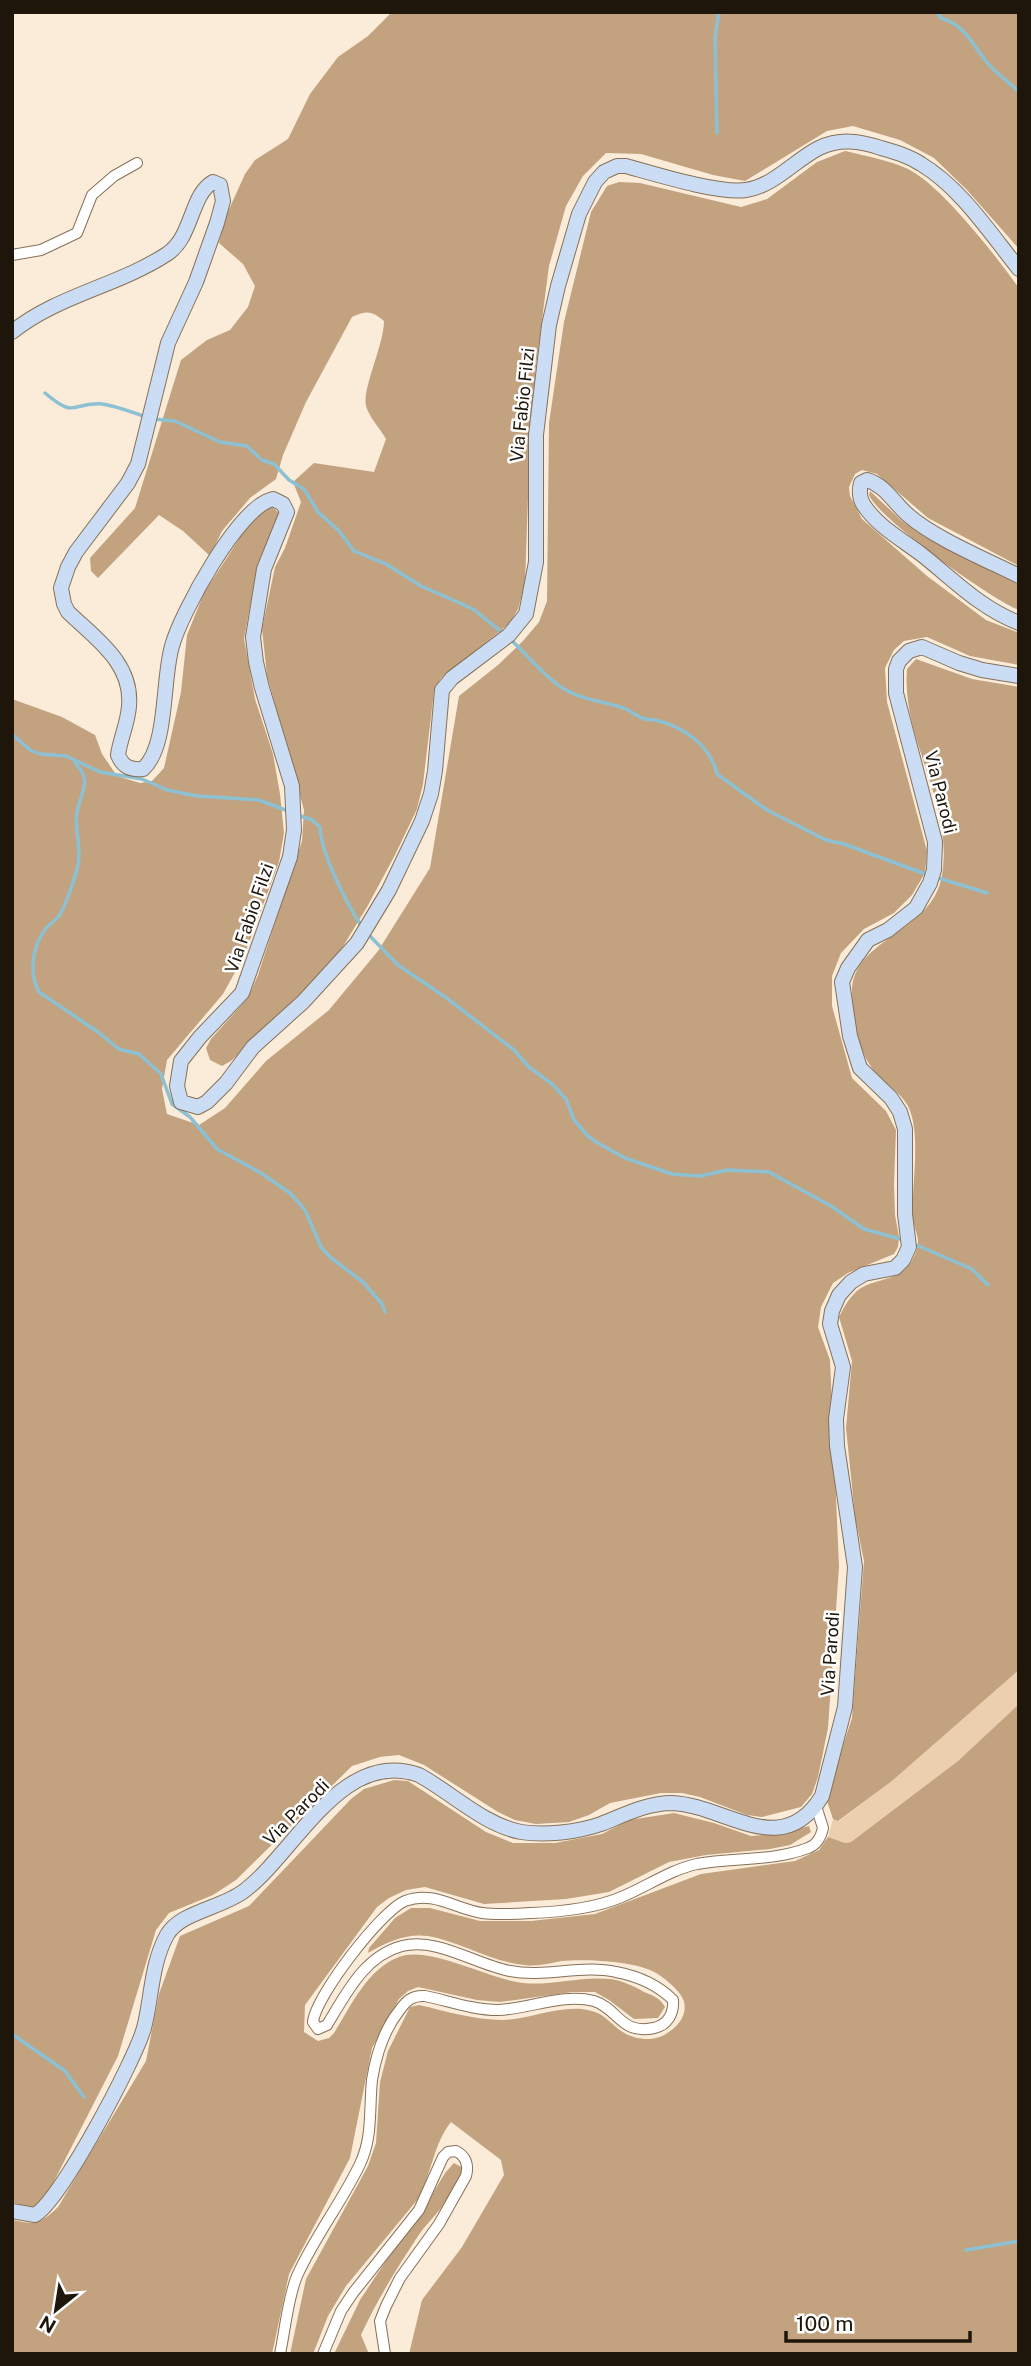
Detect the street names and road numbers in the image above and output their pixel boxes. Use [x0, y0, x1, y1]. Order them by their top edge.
street label: Via Fabio Filzi [506, 347, 538, 463]
street label: Via Parodi [921, 748, 961, 836]
street label: Via Fabio Filzi [220, 860, 278, 976]
street label: Via Parodi [817, 1611, 843, 1697]
street label: Via Parodi [259, 1775, 333, 1849]

